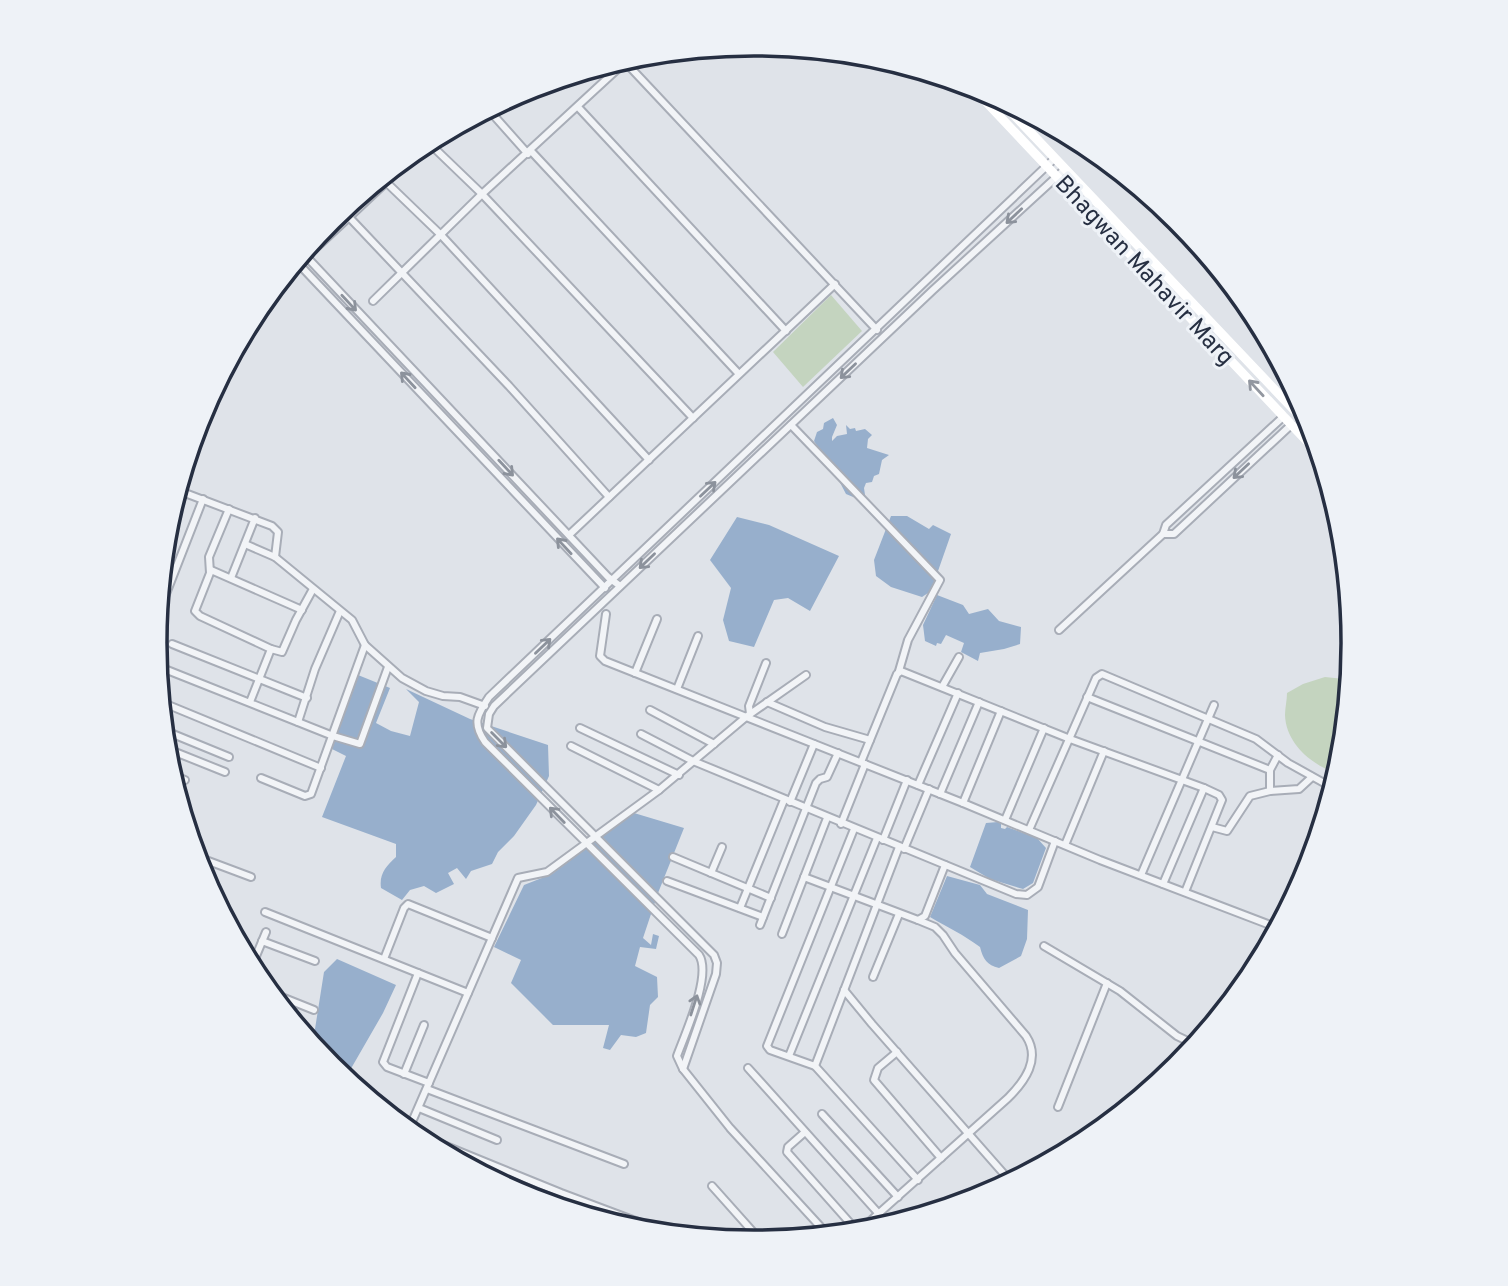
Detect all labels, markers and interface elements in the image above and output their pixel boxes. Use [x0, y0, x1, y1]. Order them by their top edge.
street label: Bhagwan Mahavir Marg [1048, 170, 1240, 373]
one-way arrow [1006, 207, 1023, 224]
one-way arrow [341, 294, 358, 311]
one-way arrow [840, 363, 857, 380]
one-way arrow [400, 371, 416, 389]
one-way arrow [1248, 380, 1265, 397]
one-way arrow [498, 459, 514, 477]
one-way arrow [1233, 463, 1250, 480]
one-way arrow [699, 480, 716, 497]
one-way arrow [555, 538, 572, 555]
one-way arrow [639, 552, 656, 569]
one-way arrow [534, 637, 551, 654]
one-way arrow [491, 732, 508, 749]
one-way arrow [548, 807, 565, 824]
one-way arrow [689, 994, 701, 1016]

